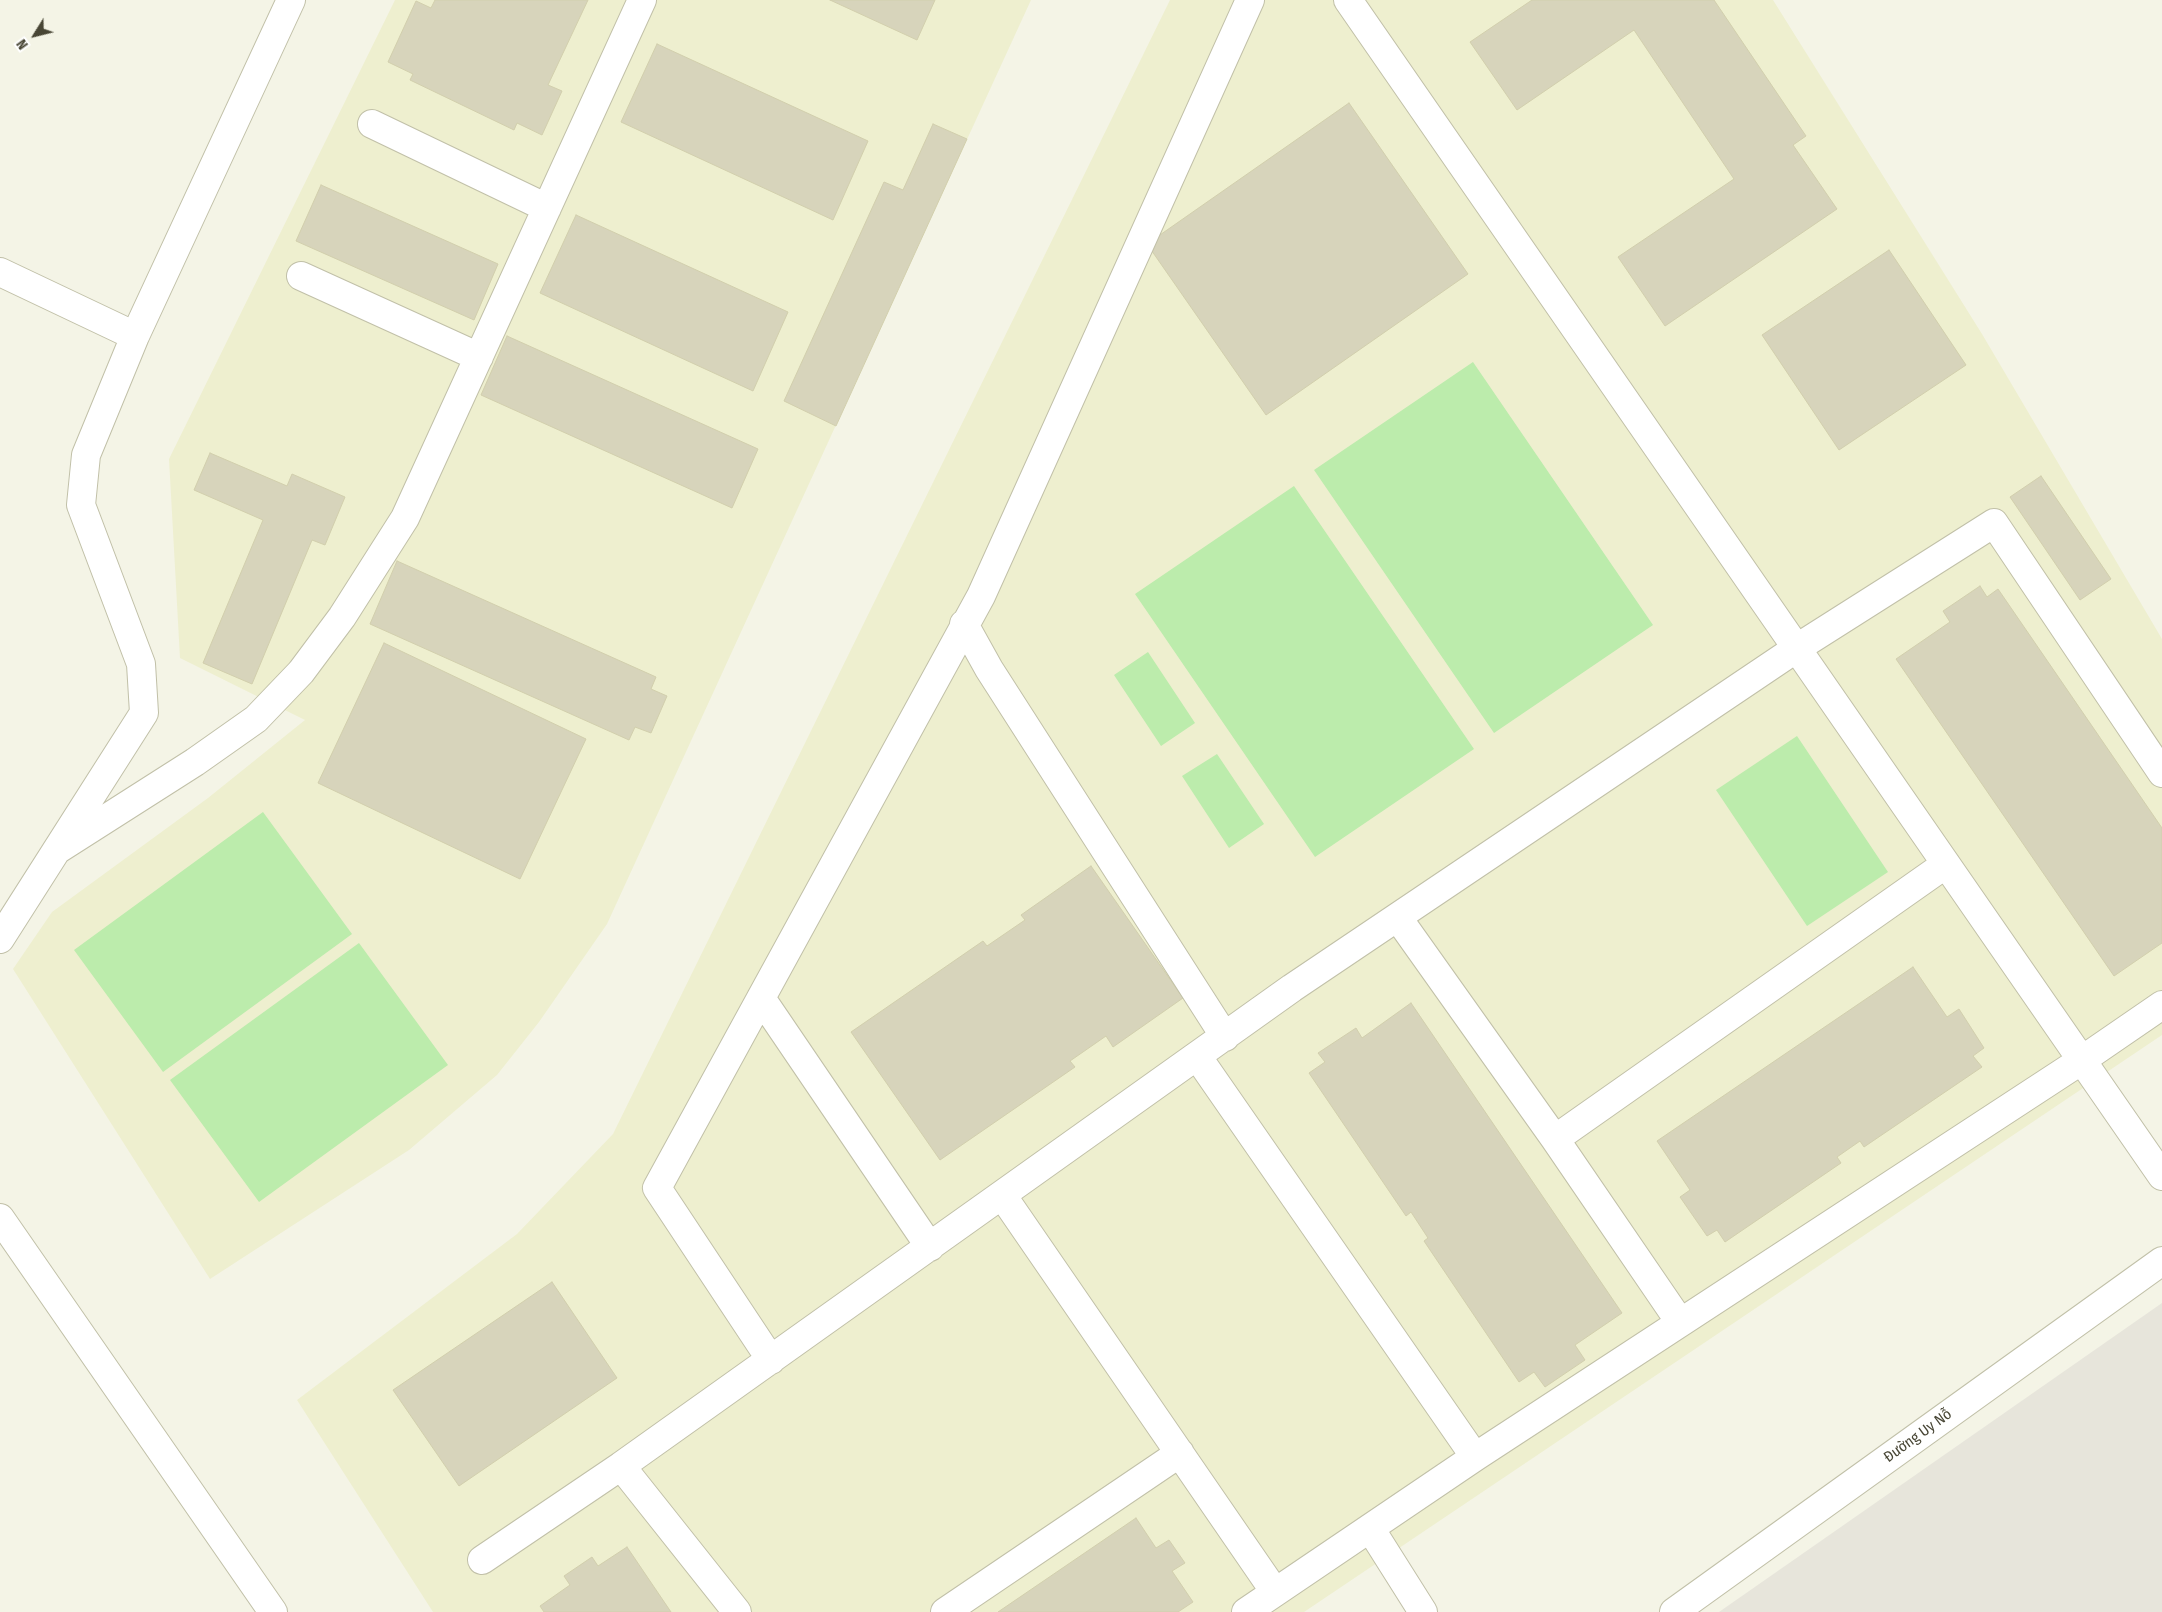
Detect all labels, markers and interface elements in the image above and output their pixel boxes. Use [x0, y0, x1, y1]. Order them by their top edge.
north arrow [10, 10, 60, 60]
text: N [13, 36, 32, 53]
street label: Đường Uy Nỗ [1881, 1405, 1955, 1467]

